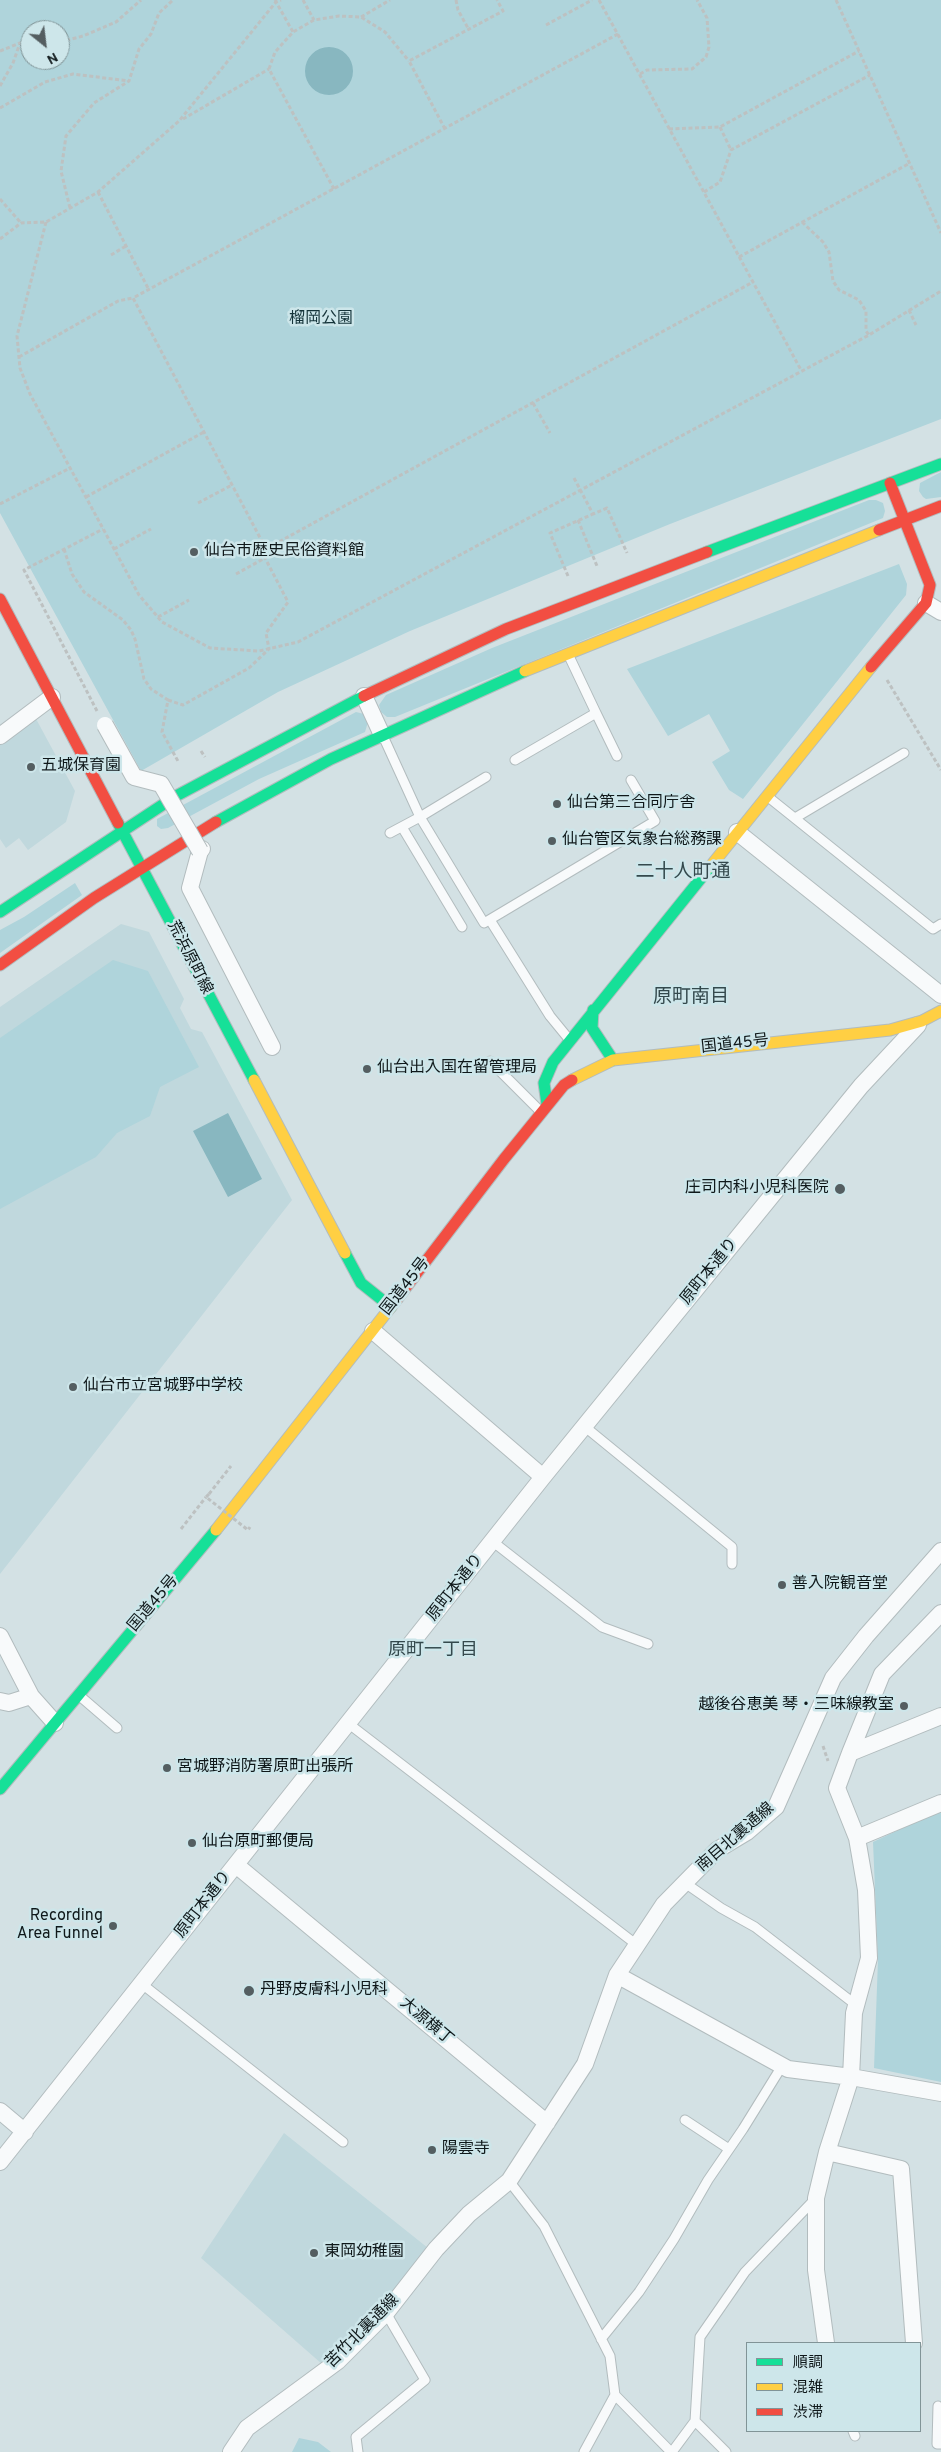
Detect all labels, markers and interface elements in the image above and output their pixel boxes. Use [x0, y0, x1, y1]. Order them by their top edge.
north arrow [20, 20, 70, 70]
text: N [44, 48, 61, 68]
park label: 榴岡公園 [289, 310, 353, 330]
place label: 仙台市歴史民俗資料館 [204, 542, 364, 562]
marker: 仙台市歴史民俗資料館 [188, 546, 200, 558]
place label: 五城保育園 [41, 757, 121, 777]
marker: 五城保育園 [25, 761, 37, 773]
place label: 仙台第三合同庁舎 [567, 794, 695, 814]
marker: 仙台第三合同庁舎 [551, 798, 563, 810]
place label: 仙台管区気象台総務課 [562, 831, 722, 851]
marker: 仙台管区気象台総務課 [546, 835, 558, 847]
district label: 二十人町通 [636, 862, 730, 884]
street label: 荒浜原町線 [162, 918, 216, 998]
district label: 原町南目 [653, 987, 729, 1009]
street label: 国道45号 [700, 1032, 770, 1058]
place label: 仙台出入国在留管理局 [377, 1059, 537, 1079]
marker: 仙台出入国在留管理局 [361, 1063, 373, 1075]
place label: 庄司内科小児科医院 [685, 1179, 829, 1199]
marker: 庄司内科小児科医院 [833, 1182, 847, 1196]
street label: 原町本通り [677, 1235, 743, 1309]
street label: 国道45号 [378, 1254, 434, 1320]
place label: 仙台市立宮城野中学校 [83, 1377, 243, 1397]
marker: 仙台市立宮城野中学校 [67, 1381, 79, 1393]
street label: 原町本通り [424, 1551, 488, 1625]
street label: 国道45号 [125, 1572, 183, 1636]
place label: 善入院観音堂 [792, 1575, 888, 1595]
marker: 善入院観音堂 [776, 1579, 788, 1591]
district label: 原町一丁目 [388, 1640, 478, 1662]
place label: 越後谷恵美 琴・三味線教室 [698, 1696, 894, 1716]
marker: 越後谷恵美 琴・三味線教室 [898, 1700, 910, 1712]
place label: 宮城野消防署原町出張所 [177, 1758, 353, 1778]
marker: 宮城野消防署原町出張所 [161, 1762, 173, 1774]
street label: 南目北裏通線 [693, 1799, 779, 1877]
place label: 仙台原町郵便局 [202, 1833, 314, 1853]
marker: 仙台原町郵便局 [186, 1837, 198, 1849]
street label: 原町本通り [172, 1868, 236, 1942]
place label: Recording Area Funnel [17, 1907, 103, 1945]
marker: Recording Area Funnel [107, 1920, 119, 1932]
place label: 丹野皮膚科小児科 [260, 1981, 388, 2001]
marker: 丹野皮膚科小児科 [242, 1984, 256, 1998]
street label: 大源横丁 [395, 1994, 457, 2050]
place label: 陽雲寺 [442, 2140, 490, 2160]
marker: 陽雲寺 [426, 2144, 438, 2156]
place label: 東岡幼稚園 [324, 2243, 404, 2263]
marker: 東岡幼稚園 [308, 2247, 320, 2259]
street label: 苦竹北裏通線 [322, 2291, 404, 2373]
legend [746, 2342, 921, 2432]
text: 順調 [793, 2354, 823, 2373]
text: 混雑 [793, 2379, 823, 2398]
text: 渋滞 [793, 2404, 823, 2423]

